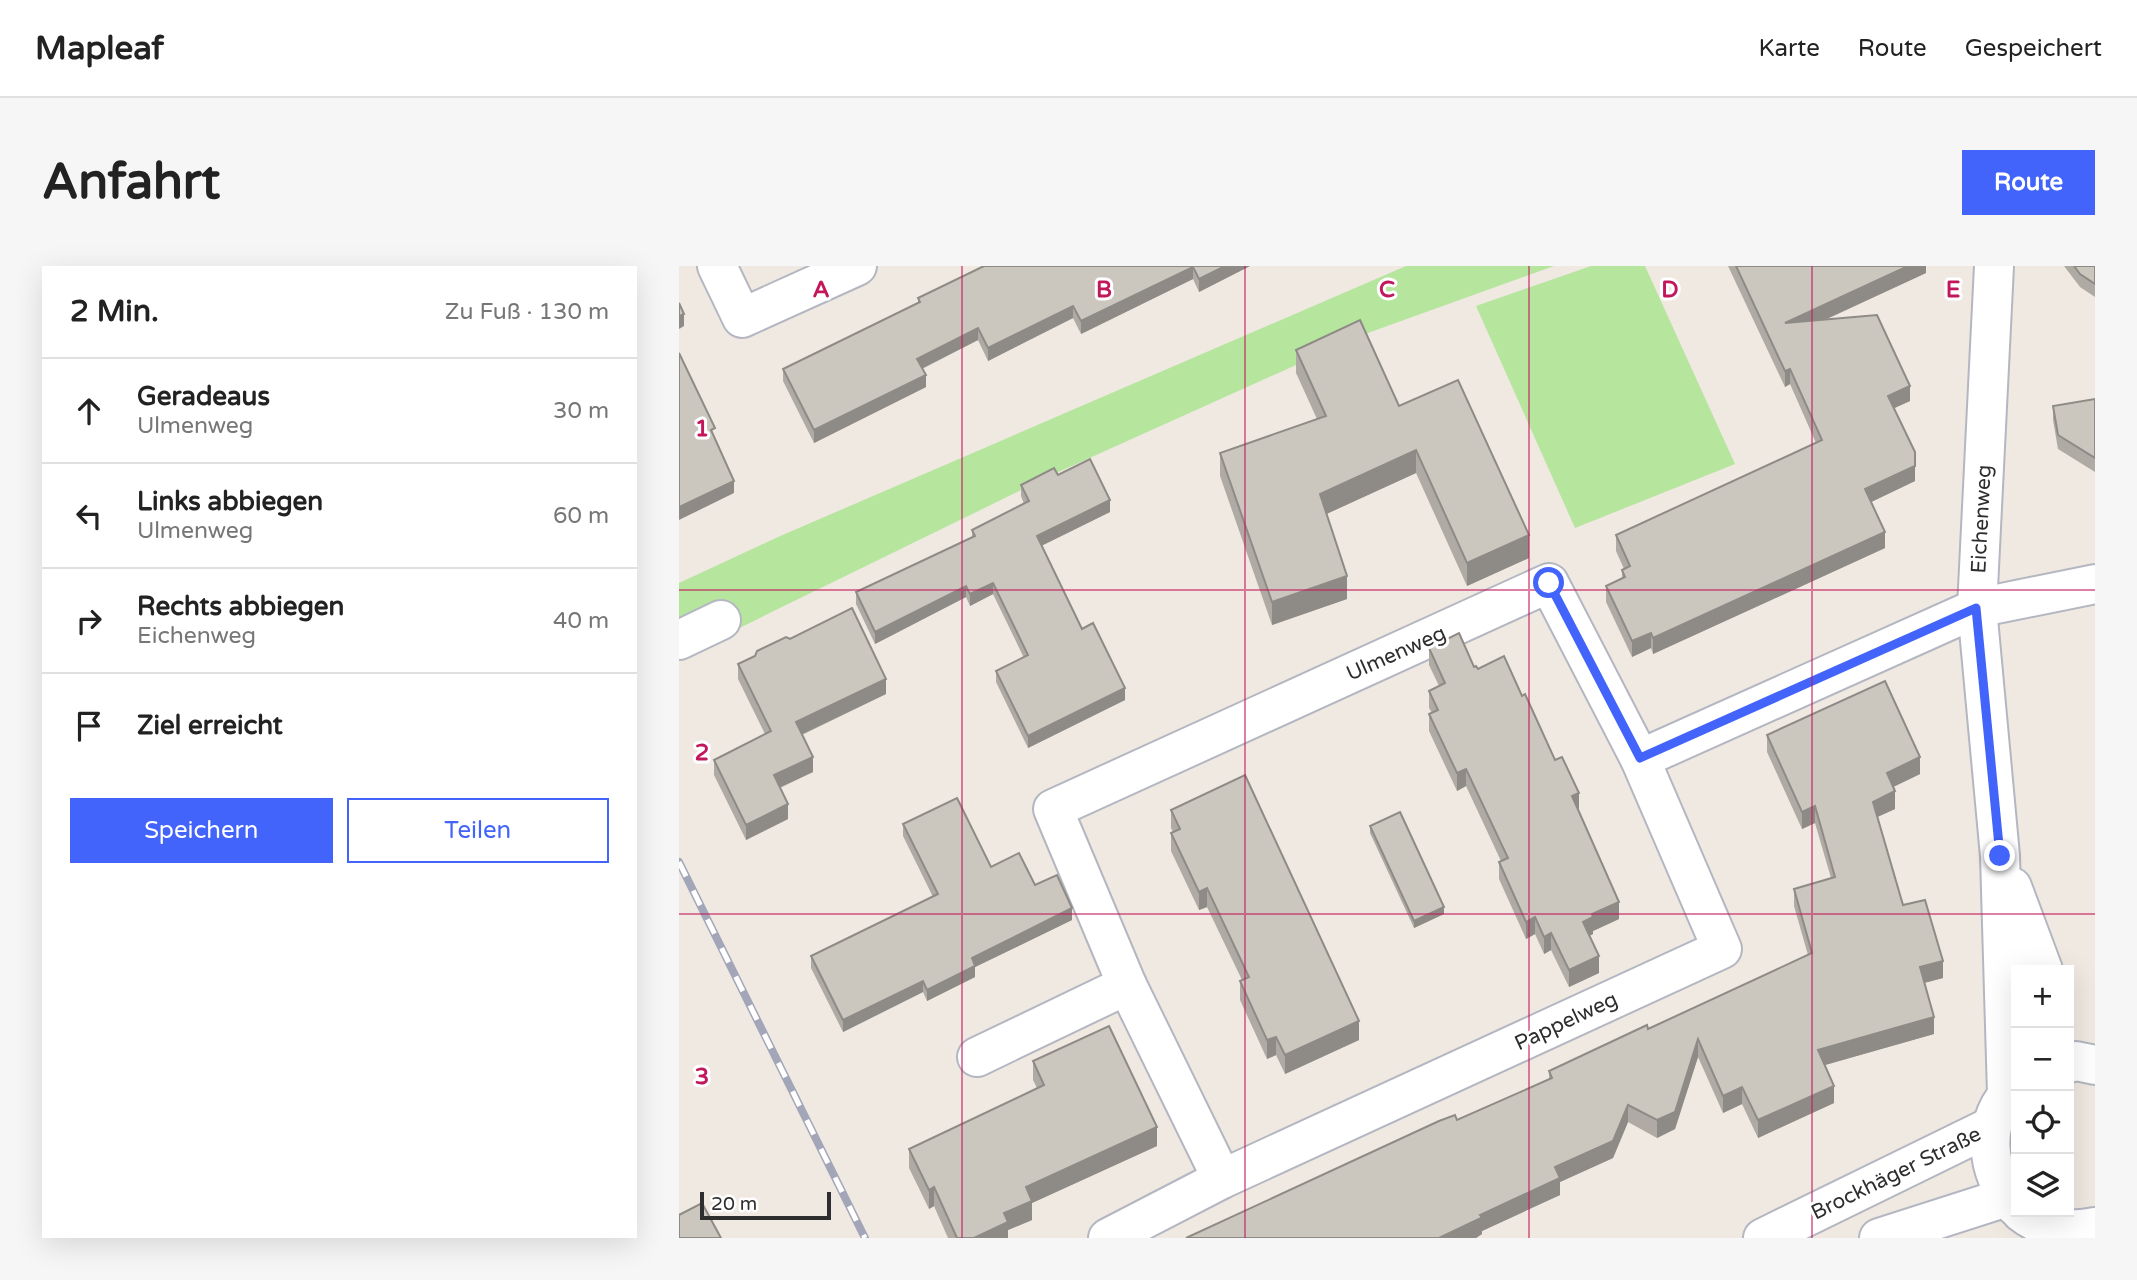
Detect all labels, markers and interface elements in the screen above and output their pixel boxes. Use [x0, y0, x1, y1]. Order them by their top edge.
text: Mapleaf [35, 29, 164, 68]
text: Karte [1758, 34, 1820, 63]
text: Route [1858, 34, 1927, 63]
text: Gespeichert [1965, 34, 2102, 63]
button: Route [1962, 150, 2095, 215]
text: Anfahrt [42, 153, 220, 212]
text: A [812, 276, 830, 304]
text: B [1096, 276, 1112, 304]
text: C [1379, 276, 1395, 304]
text: D [1661, 276, 1679, 304]
text: E [1946, 276, 1960, 304]
text: 2 Min. [70, 293, 159, 330]
text: Zu Fuß · 130 m [445, 298, 609, 326]
text: Geradeaus [137, 381, 270, 412]
icon: ahead [70, 392, 108, 430]
text: 30 m [553, 397, 609, 425]
text: Ulmenweg [137, 412, 253, 440]
text: 1 [695, 415, 709, 443]
street label: Eichenweg [1966, 464, 1997, 574]
text: Links abbiegen [137, 486, 323, 517]
icon: left [70, 497, 108, 535]
text: 60 m [553, 502, 609, 530]
text: Ulmenweg [137, 517, 253, 545]
route start [1533, 567, 1564, 598]
text: Rechts abbiegen [137, 591, 344, 622]
icon: right [70, 602, 108, 640]
text: 40 m [553, 607, 609, 635]
street label: Ulmenweg [1343, 620, 1450, 686]
text: Eichenweg [137, 622, 256, 650]
icon: arrive [70, 707, 108, 745]
text: Ziel erreicht [137, 710, 283, 741]
text: 2 [695, 739, 709, 767]
button: Speichern [70, 798, 333, 863]
button: Teilen [347, 798, 609, 863]
route end [1984, 840, 2015, 871]
map controls [2011, 965, 2074, 1217]
button: + [2011, 965, 2074, 1028]
street label: Pappelweg [1511, 987, 1622, 1056]
button: − [2011, 1028, 2074, 1091]
text: 3 [695, 1063, 709, 1091]
button: locate [2011, 1091, 2074, 1154]
street label: Brockhäger Straße [1807, 1121, 1985, 1225]
button: layers [2011, 1154, 2074, 1217]
scale bar [700, 1189, 831, 1221]
text: 20 m [711, 1193, 757, 1215]

